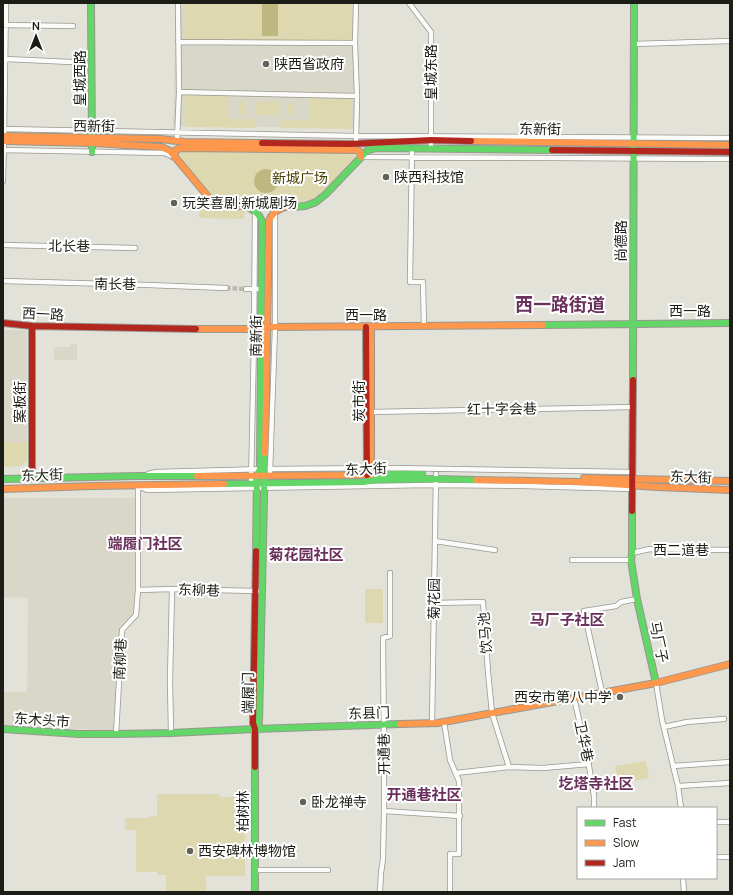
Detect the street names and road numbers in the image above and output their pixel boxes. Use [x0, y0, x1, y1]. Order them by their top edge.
street label: 皇城东路 [421, 44, 440, 100]
street label: 皇城西路 [70, 50, 89, 106]
street label: 西新街 [73, 116, 115, 135]
street label: 东新街 [519, 119, 561, 138]
street label: 尚德路 [611, 220, 630, 262]
street label: 北长巷 [48, 236, 90, 255]
street label: 南长巷 [94, 274, 136, 293]
street label: 西一路 [669, 301, 711, 320]
street label: 西一路 [22, 303, 64, 324]
street label: 西一路 [345, 305, 387, 324]
street label: 南新街 [246, 315, 265, 357]
street label: 炭市街 [349, 380, 368, 422]
street label: 案板街 [10, 381, 29, 423]
street label: 红十字会巷 [467, 398, 537, 419]
street label: 东大街 [345, 458, 387, 479]
street label: 东大街 [21, 464, 63, 485]
street label: 东大街 [670, 466, 712, 487]
street label: 西二道巷 [653, 540, 709, 559]
street label: 菊花园 [424, 578, 443, 620]
street label: 东柳巷 [178, 579, 220, 600]
street label: 饮马池 [474, 611, 495, 655]
street label: 马厂子 [646, 619, 673, 664]
street label: 南柳巷 [109, 638, 130, 680]
street label: 端履门 [238, 672, 257, 714]
street label: 东县门 [348, 702, 390, 723]
street label: 东木头市 [13, 708, 71, 731]
street label: 卫华巷 [571, 718, 598, 763]
street label: 开通巷 [374, 733, 393, 775]
street label: 柏树林 [233, 790, 252, 832]

